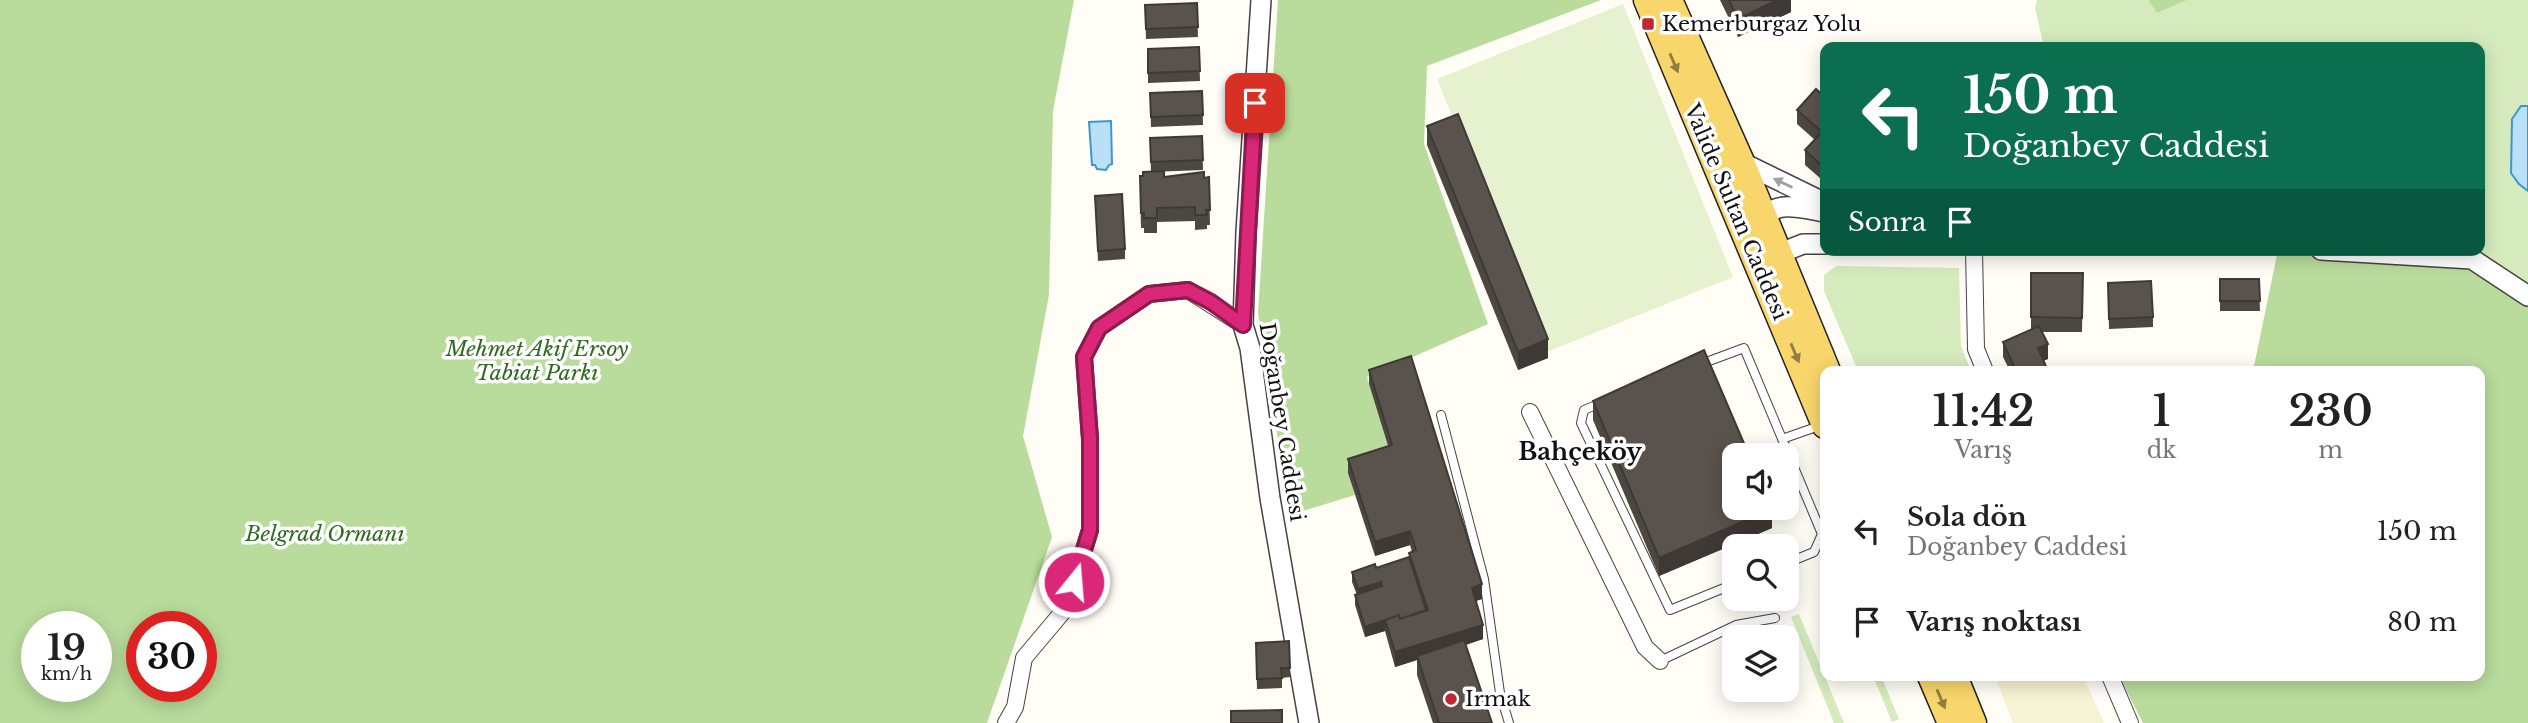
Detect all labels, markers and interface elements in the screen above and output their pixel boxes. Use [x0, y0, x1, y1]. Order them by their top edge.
place label: Kemerburgaz Yolu [1662, 11, 1861, 37]
marker: Kemerburgaz Yolu [1640, 16, 1656, 32]
one-way arrow [1669, 52, 1680, 73]
text: 150 m [1963, 65, 2118, 126]
icon: left [1848, 70, 1939, 161]
pin [1225, 73, 1285, 133]
icon: arrive [1236, 84, 1274, 122]
street label: Valide Sultan Caddesi [1678, 99, 1793, 324]
text: Doğanbey Caddesi [1963, 126, 2269, 166]
one-way arrow [1773, 177, 1793, 188]
icon: arrive [1941, 203, 1979, 241]
text: Sonra [1848, 206, 1927, 238]
street label: Doğanbey Caddesi [1253, 321, 1311, 523]
park label: Mehmet Akif Ersoy Tabiat Parkı [445, 336, 629, 386]
one-way arrow [1790, 342, 1801, 363]
text: 11:42 [1932, 385, 2035, 437]
text: 1 [2152, 385, 2171, 437]
text: 230 [2288, 385, 2373, 437]
text: Varış [1954, 436, 2012, 464]
text: dk [2147, 436, 2176, 464]
text: m [2318, 436, 2343, 464]
district label: Bahçeköy [1518, 437, 1642, 466]
map controls [1722, 443, 1799, 702]
button: sound [1722, 443, 1799, 520]
text: Sola dön [1907, 501, 2027, 533]
icon: left [1848, 512, 1886, 550]
text: 150 m [2377, 515, 2457, 547]
park label: Belgrad Ormanı [244, 521, 405, 547]
text: Doğanbey Caddesi [1907, 533, 2127, 561]
button: search [1722, 534, 1799, 611]
position arrow [1037, 545, 1111, 619]
icon: arrive [1848, 603, 1886, 641]
text: Varış noktası [1907, 606, 2082, 638]
text: 80 m [2387, 606, 2457, 638]
speed limit sign: 30 [126, 611, 217, 702]
button: layers [1722, 625, 1799, 702]
text: 19 [47, 626, 86, 669]
text: km/h [41, 663, 92, 685]
place label: Irmak [1465, 686, 1531, 712]
one-way arrow [1936, 689, 1947, 710]
marker: Irmak [1443, 691, 1459, 707]

